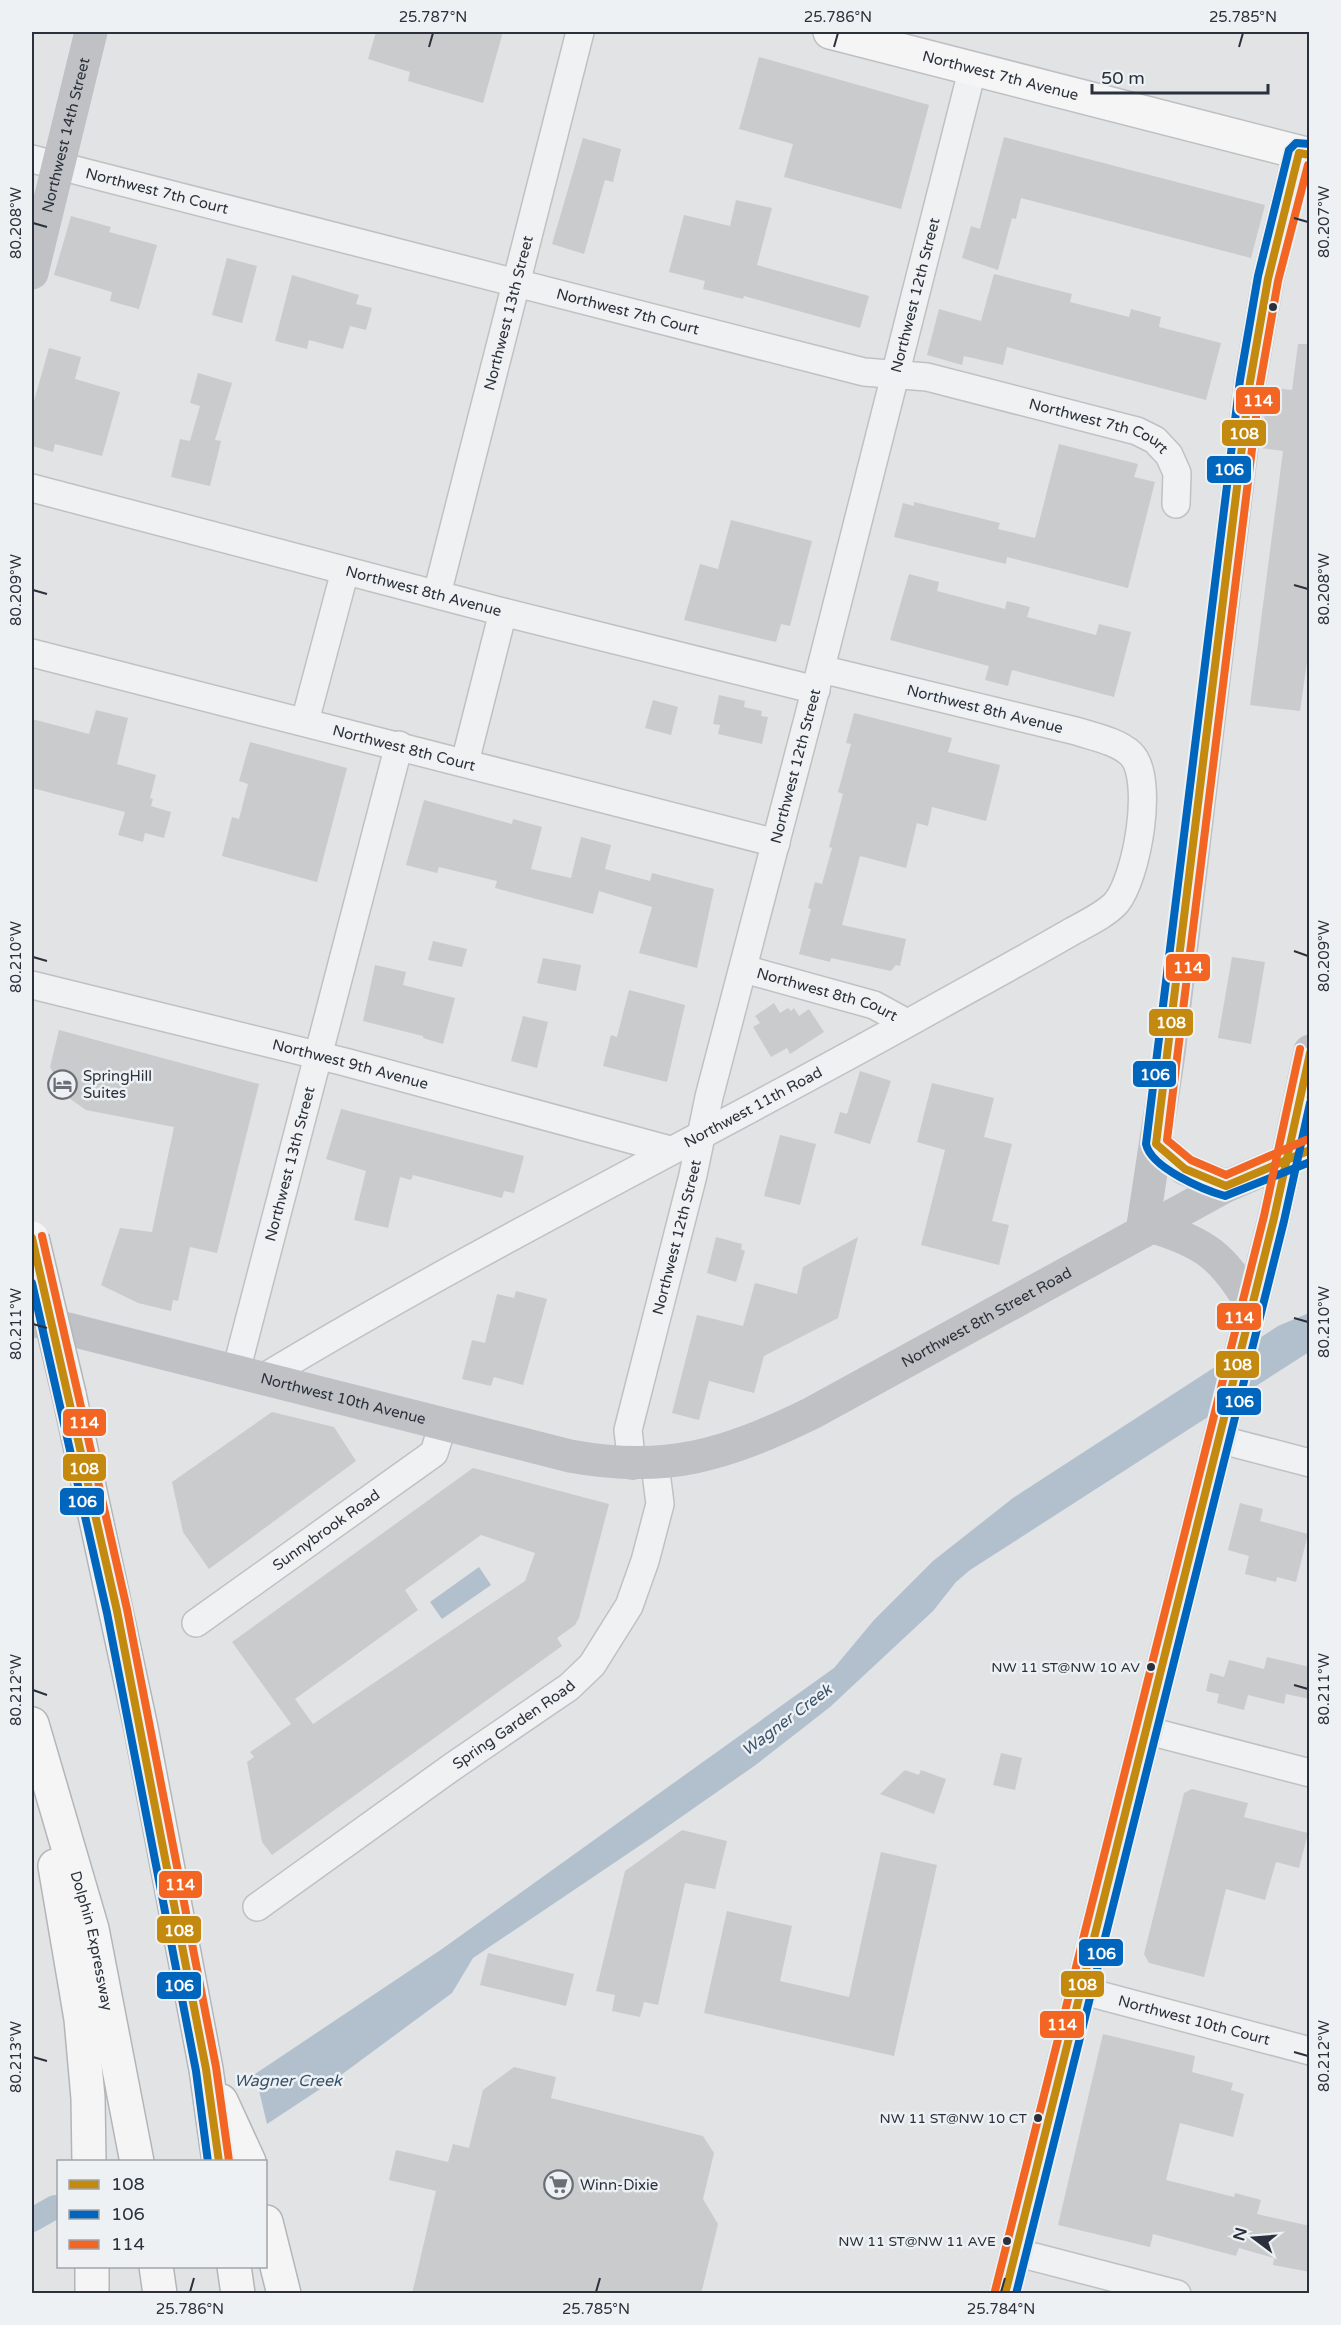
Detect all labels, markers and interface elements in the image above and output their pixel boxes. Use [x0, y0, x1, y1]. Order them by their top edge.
text: 25.787°N [399, 8, 467, 26]
text: 25.786°N [804, 8, 872, 26]
text: 25.785°N [1209, 8, 1277, 26]
street label: Northwest 7th Avenue [921, 47, 1080, 104]
street label: Northwest 14th Street [38, 55, 93, 214]
scale bar [1092, 57, 1268, 95]
text: 50 m [1101, 67, 1145, 89]
street label: Northwest 7th Court [84, 164, 231, 218]
text: 80.207°W [1315, 186, 1333, 258]
text: 80.208°W [7, 187, 25, 259]
street label: Northwest 12th Street [887, 216, 944, 374]
street label: Northwest 13th Street [480, 233, 537, 392]
street label: Northwest 7th Court [555, 285, 701, 338]
unlabelled marker [1267, 301, 1279, 313]
line badge: 114 [1235, 386, 1281, 415]
text: 114 [1243, 391, 1273, 411]
street label: Northwest 7th Court [1027, 395, 1172, 458]
line badge: 108 [1221, 419, 1267, 447]
text: 108 [1229, 424, 1259, 444]
line badge: 106 [1206, 455, 1252, 484]
text: 106 [1214, 460, 1244, 480]
text: 80.208°W [1315, 553, 1333, 625]
text: 80.209°W [7, 554, 25, 626]
street label: Northwest 8th Avenue [344, 562, 504, 620]
street label: Northwest 8th Avenue [905, 681, 1065, 737]
street label: Northwest 12th Street [767, 687, 824, 845]
street label: Northwest 8th Court [331, 721, 478, 775]
text: 80.209°W [1315, 920, 1333, 992]
text: 80.210°W [7, 921, 25, 993]
line badge: 114 [1165, 953, 1211, 982]
text: 114 [1173, 958, 1203, 978]
street label: Northwest 8th Court [755, 964, 901, 1025]
line badge: 108 [1148, 1008, 1194, 1037]
text: 108 [1156, 1013, 1186, 1033]
street label: Northwest 9th Avenue [270, 1035, 430, 1093]
line badge: 106 [1132, 1060, 1177, 1088]
street label: Northwest 11th Road [681, 1063, 825, 1151]
text: 106 [1140, 1065, 1170, 1085]
place label: SpringHill Suites [83, 1067, 152, 1102]
hotel icon: SpringHill Suites [46, 1069, 78, 1101]
street label: Northwest 13th Street [261, 1084, 319, 1243]
street label: Northwest 12th Street [649, 1158, 705, 1317]
street label: Northwest 8th Street Road [898, 1263, 1075, 1371]
text: 80.210°W [1315, 1286, 1333, 1358]
text: 80.211°W [7, 1288, 25, 1360]
line badge: 114 [1216, 1302, 1262, 1331]
text: 114 [1224, 1308, 1254, 1328]
line badge: 108 [1215, 1350, 1260, 1379]
text: 108 [1222, 1355, 1252, 1375]
street label: Northwest 10th Avenue [259, 1369, 428, 1428]
line badge: 106 [1216, 1387, 1262, 1416]
text: 106 [1224, 1392, 1254, 1412]
line badge: 114 [62, 1408, 107, 1437]
text: 114 [69, 1413, 99, 1433]
line badge: 108 [62, 1453, 107, 1482]
text: 108 [69, 1459, 99, 1479]
street label: Sunnybrook Road [269, 1486, 383, 1574]
line badge: 106 [59, 1487, 105, 1516]
text: 106 [67, 1492, 97, 1512]
text: 80.211°W [1315, 1653, 1333, 1725]
text: 80.212°W [7, 1654, 25, 1726]
place label: NW 11 ST@NW 10 AV [991, 1659, 1140, 1676]
marker: NW 11 ST@NW 10 AV [1145, 1661, 1157, 1673]
street label: Spring Garden Road [449, 1677, 579, 1773]
water label: Wagner Creek [738, 1679, 837, 1760]
street label: Dolphin Expressway [66, 1869, 117, 2012]
line badge: 114 [158, 1870, 203, 1899]
text: 114 [165, 1875, 195, 1895]
line badge: 108 [156, 1915, 202, 1944]
text: 108 [164, 1921, 194, 1941]
line badge: 106 [1078, 1938, 1124, 1967]
text: 106 [1086, 1944, 1116, 1964]
line badge: 108 [1060, 1970, 1105, 1998]
line badge: 106 [156, 1971, 202, 2000]
text: 108 [1067, 1975, 1097, 1995]
text: 106 [164, 1976, 194, 1996]
street label: Northwest 10th Court [1116, 1992, 1272, 2049]
line badge: 114 [1039, 2010, 1085, 2039]
text: 114 [1047, 2015, 1077, 2035]
text: 80.212°W [1315, 2020, 1333, 2092]
text: 80.213°W [7, 2021, 25, 2093]
water label: Wagner Creek [234, 2071, 343, 2091]
place label: NW 11 ST@NW 10 CT [879, 2110, 1027, 2127]
marker: NW 11 ST@NW 10 CT [1032, 2112, 1044, 2124]
legend [57, 2160, 267, 2268]
supermarket icon: Winn-Dixie [543, 2169, 575, 2201]
text: 108 [111, 2173, 145, 2195]
place label: Winn-Dixie [580, 2176, 658, 2194]
text: 106 [111, 2203, 145, 2225]
north arrow [1224, 2208, 1284, 2268]
text: N [1229, 2225, 1252, 2243]
text: 114 [111, 2233, 145, 2255]
place label: NW 11 ST@NW 11 AVE [838, 2233, 996, 2250]
marker: NW 11 ST@NW 11 AVE [1001, 2235, 1013, 2247]
text: 25.786°N [156, 2300, 224, 2318]
text: 25.785°N [562, 2300, 630, 2318]
text: 25.784°N [967, 2300, 1035, 2318]

